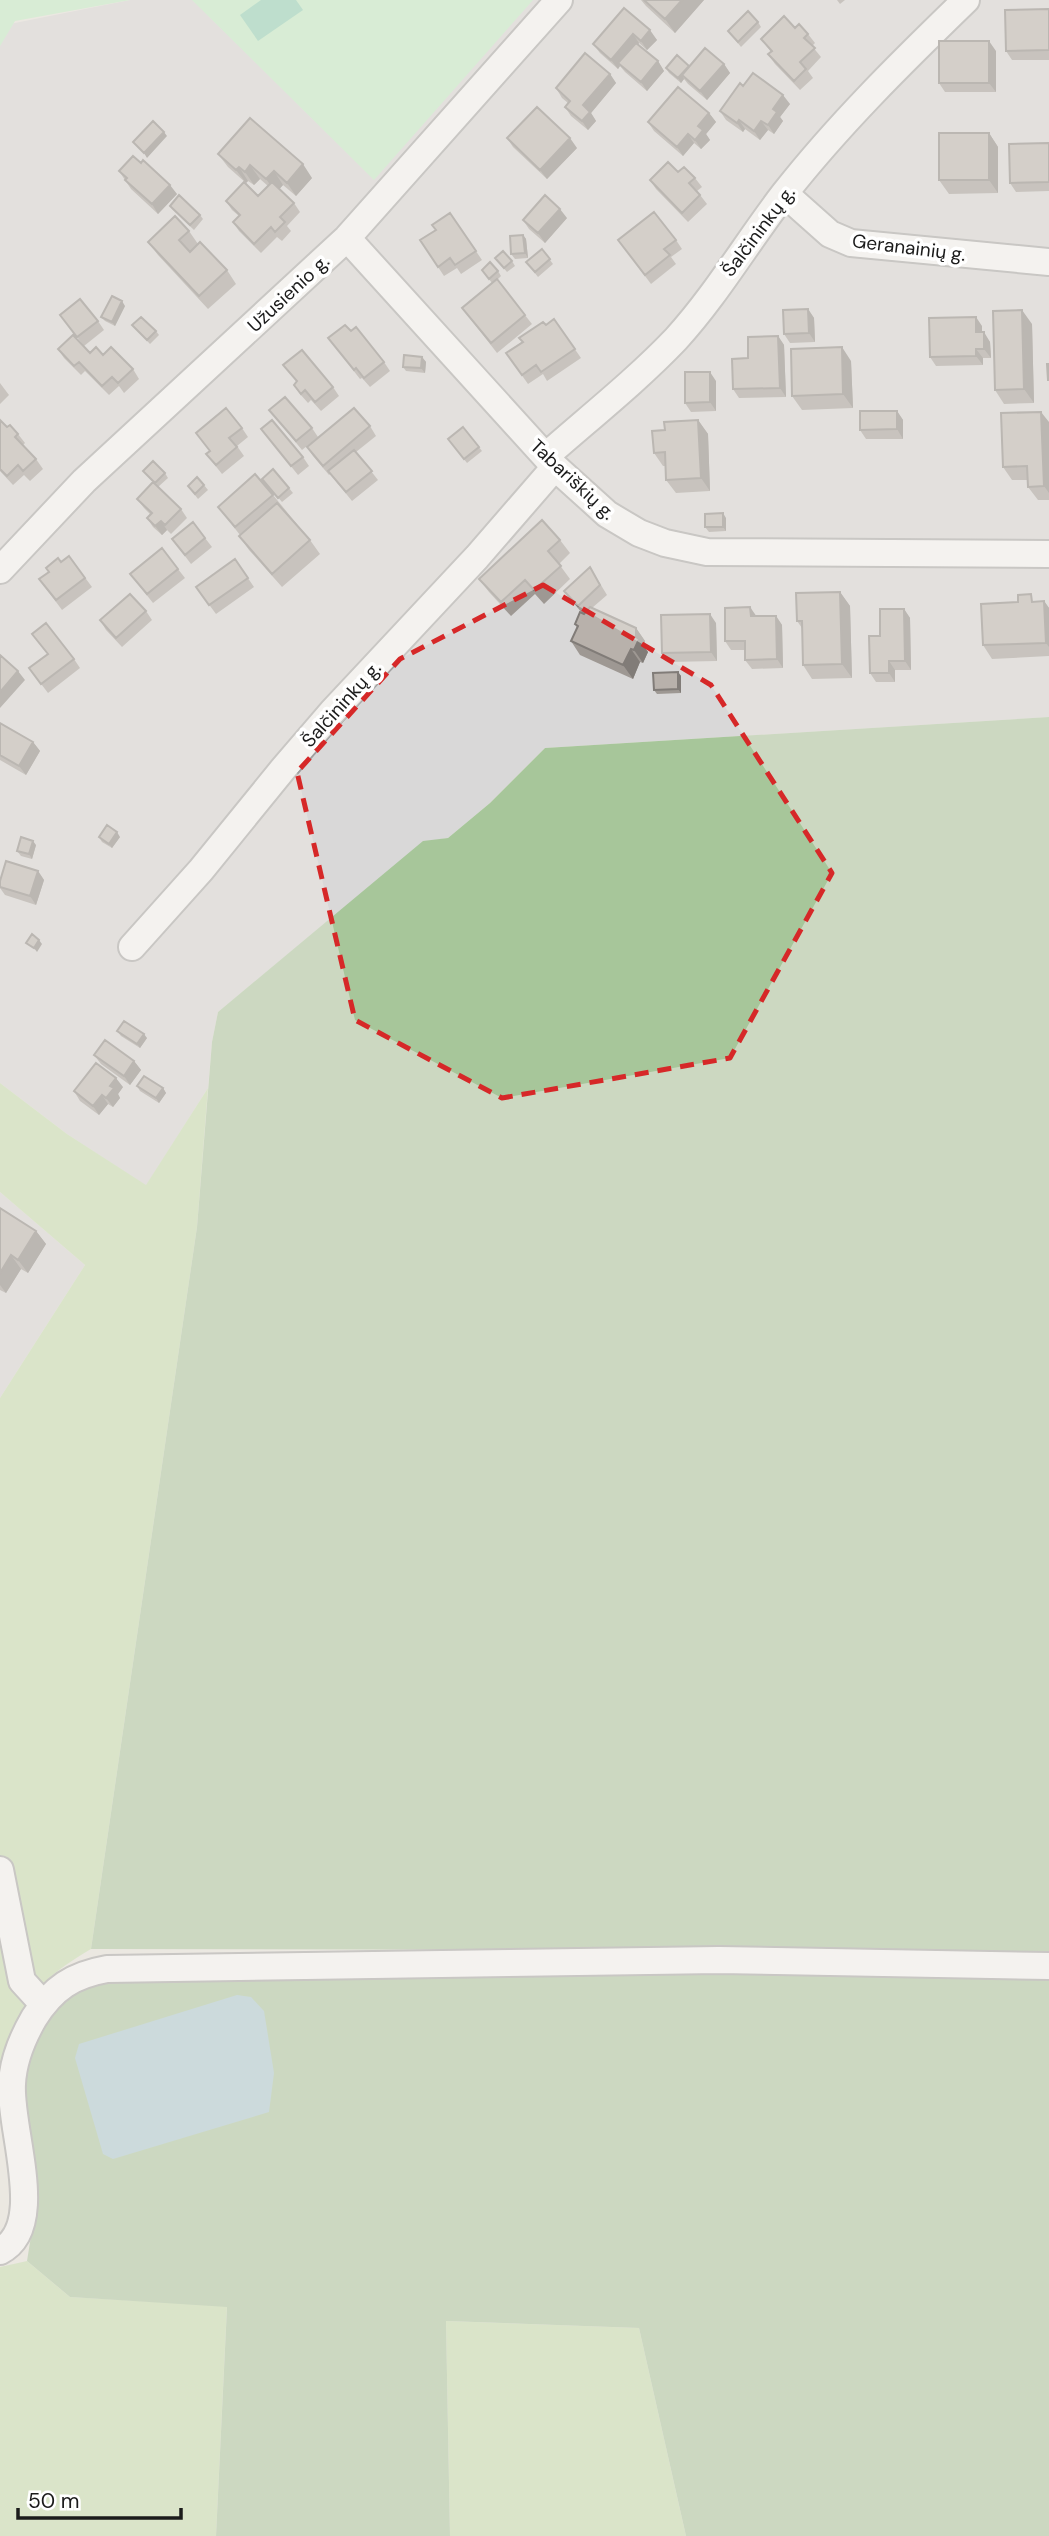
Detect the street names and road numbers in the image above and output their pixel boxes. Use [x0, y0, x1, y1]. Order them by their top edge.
street label: Šalčininkų g. [716, 181, 801, 282]
street label: Geranainių g. [851, 228, 967, 267]
street label: Užusienio g. [242, 249, 335, 338]
street label: Tabariškių g. [525, 434, 620, 525]
street label: Šalčininkų g. [296, 656, 387, 753]

